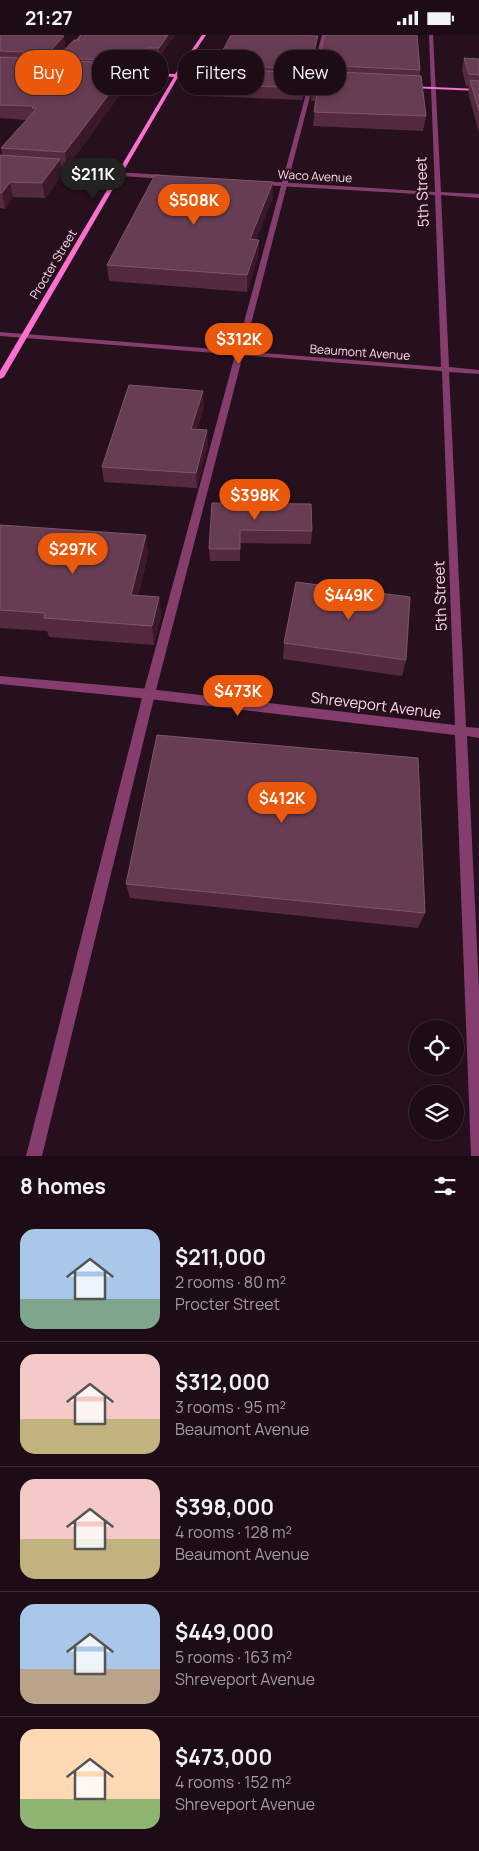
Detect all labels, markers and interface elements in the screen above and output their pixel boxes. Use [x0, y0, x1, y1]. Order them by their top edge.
text: 21:27 [25, 5, 73, 31]
chip: Buy [15, 50, 82, 95]
chip: Rent [92, 50, 168, 95]
chip: Filters [178, 50, 264, 95]
chip: New [274, 50, 346, 95]
street label: 5th Street [410, 156, 434, 228]
pin: $211K [58, 157, 128, 200]
text: $211K [71, 163, 115, 185]
street label: Waco Avenue [277, 166, 353, 186]
pin: $508K [159, 183, 229, 226]
text: $508K [169, 189, 219, 211]
street label: Procter Street [25, 226, 81, 302]
pin: $312K [204, 323, 274, 365]
text: $312K [216, 328, 262, 350]
street label: Beaumont Avenue [309, 340, 411, 364]
pin: $398K [220, 479, 290, 521]
text: $398K [230, 484, 280, 506]
pin: $297K [38, 533, 108, 575]
text: $297K [49, 538, 97, 560]
street label: 5th Street [428, 560, 452, 632]
pin: $449K [314, 579, 384, 621]
text: $449K [324, 584, 374, 606]
pin: $473K [203, 675, 273, 717]
text: $473K [214, 680, 262, 702]
street label: Shreveport Avenue [310, 687, 443, 723]
pin: $412K [247, 781, 317, 824]
text: $412K [259, 787, 305, 809]
map controls [409, 1020, 464, 1140]
button: locate [409, 1020, 464, 1075]
button: layers [409, 1085, 464, 1140]
text: 8 homes [20, 1172, 106, 1200]
icon: filters [431, 1172, 459, 1200]
text: $211,000 [175, 1243, 266, 1271]
icon: home [60, 1249, 120, 1309]
text: 2 rooms · 80 m² [175, 1271, 286, 1293]
text: Procter Street [175, 1293, 280, 1315]
text: $312,000 [175, 1368, 270, 1396]
icon: home [60, 1374, 120, 1434]
text: 3 rooms · 95 m² [175, 1396, 286, 1418]
text: Beaumont Avenue [175, 1418, 309, 1440]
text: $398,000 [175, 1493, 274, 1521]
icon: home [60, 1499, 120, 1559]
text: 4 rooms · 128 m² [175, 1521, 292, 1543]
text: Beaumont Avenue [175, 1543, 309, 1565]
text: $449,000 [175, 1618, 274, 1646]
icon: home [60, 1624, 120, 1684]
text: 5 rooms · 163 m² [175, 1646, 292, 1668]
text: Shreveport Avenue [175, 1668, 315, 1690]
text: $473,000 [175, 1743, 272, 1771]
icon: home [60, 1749, 120, 1809]
text: 4 rooms · 152 m² [175, 1771, 291, 1793]
text: Shreveport Avenue [175, 1793, 315, 1815]

